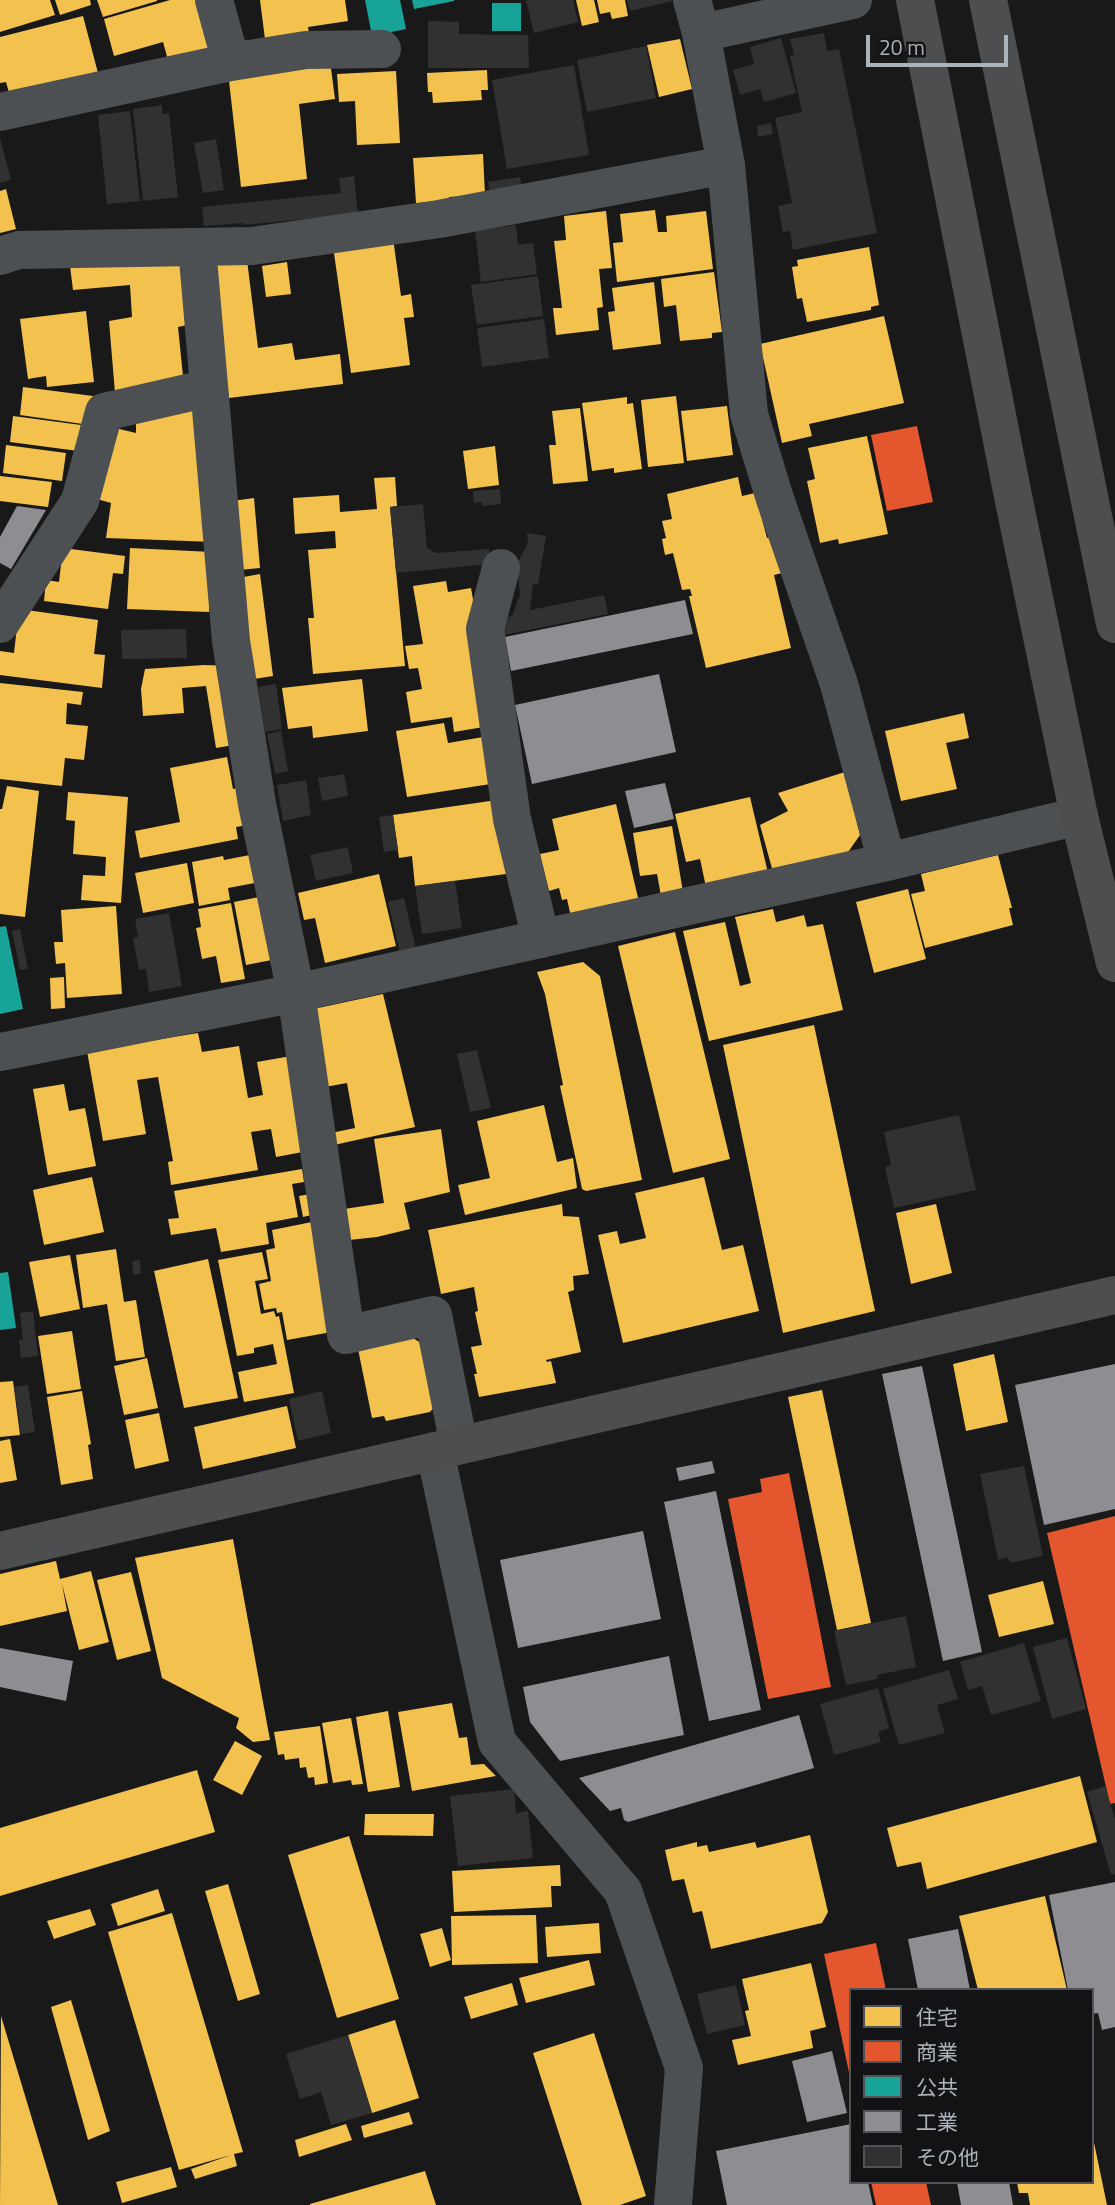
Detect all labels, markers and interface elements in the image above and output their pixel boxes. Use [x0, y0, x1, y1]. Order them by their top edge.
scale bar [870, 21, 1012, 65]
text: 20 m [879, 31, 925, 63]
legend [849, 1988, 1094, 2184]
text: 住宅 [916, 2001, 958, 2033]
text: 商業 [916, 2036, 958, 2068]
text: 公共 [916, 2071, 958, 2103]
text: 工業 [916, 2106, 958, 2138]
text: その他 [916, 2141, 979, 2173]

